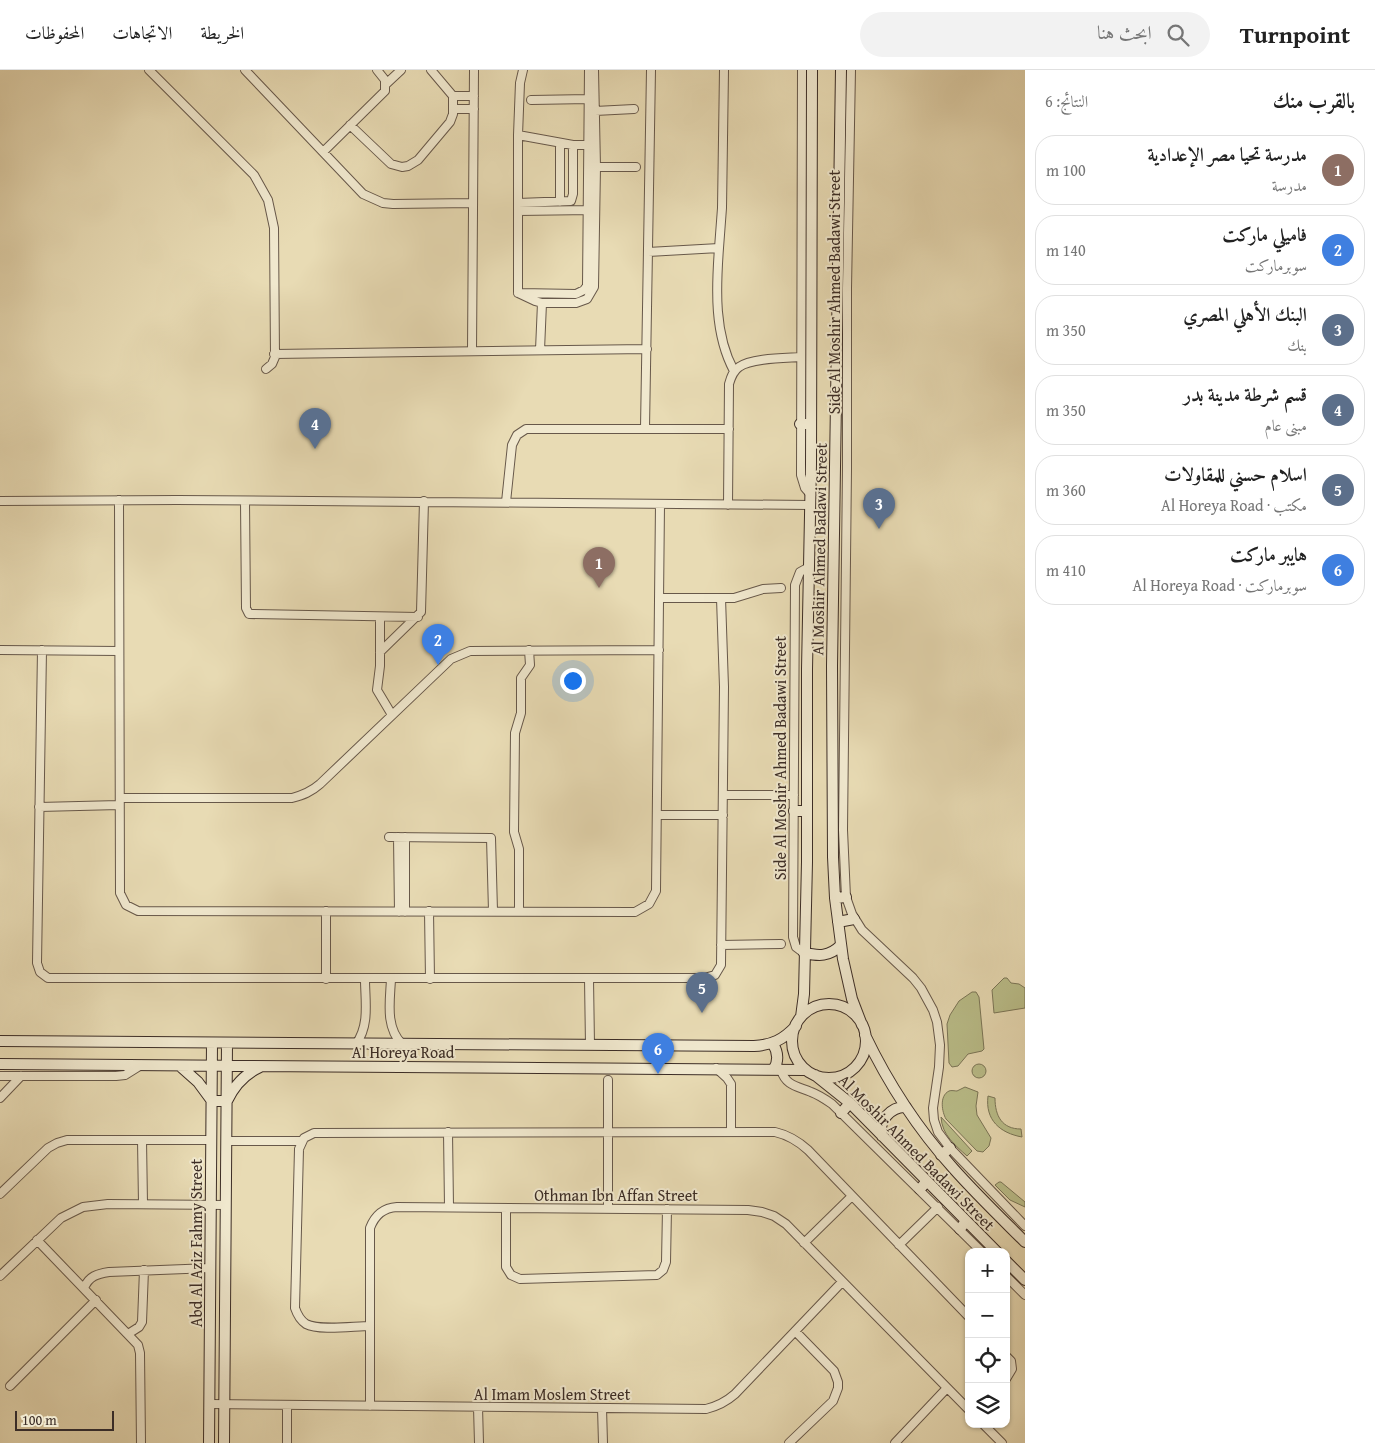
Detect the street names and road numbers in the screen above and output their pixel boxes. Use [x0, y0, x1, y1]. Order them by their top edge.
street label: Side Al Moshir Ahmed Badawi Street [822, 169, 846, 414]
street label: Al Moshir Ahmed Badawi Street [805, 442, 833, 656]
street label: Side Al Moshir Ahmed Badawi Street [768, 635, 792, 880]
street label: Al Horeya Road [352, 1040, 455, 1064]
street label: Al Moshir Ahmed Badawi Street [833, 1068, 1001, 1236]
street label: Abd Al Aziz Fahmy Street [184, 1159, 208, 1327]
street label: Othman Ibn Affan Street [534, 1183, 698, 1207]
street label: Al Imam Moslem Street [474, 1382, 631, 1406]

